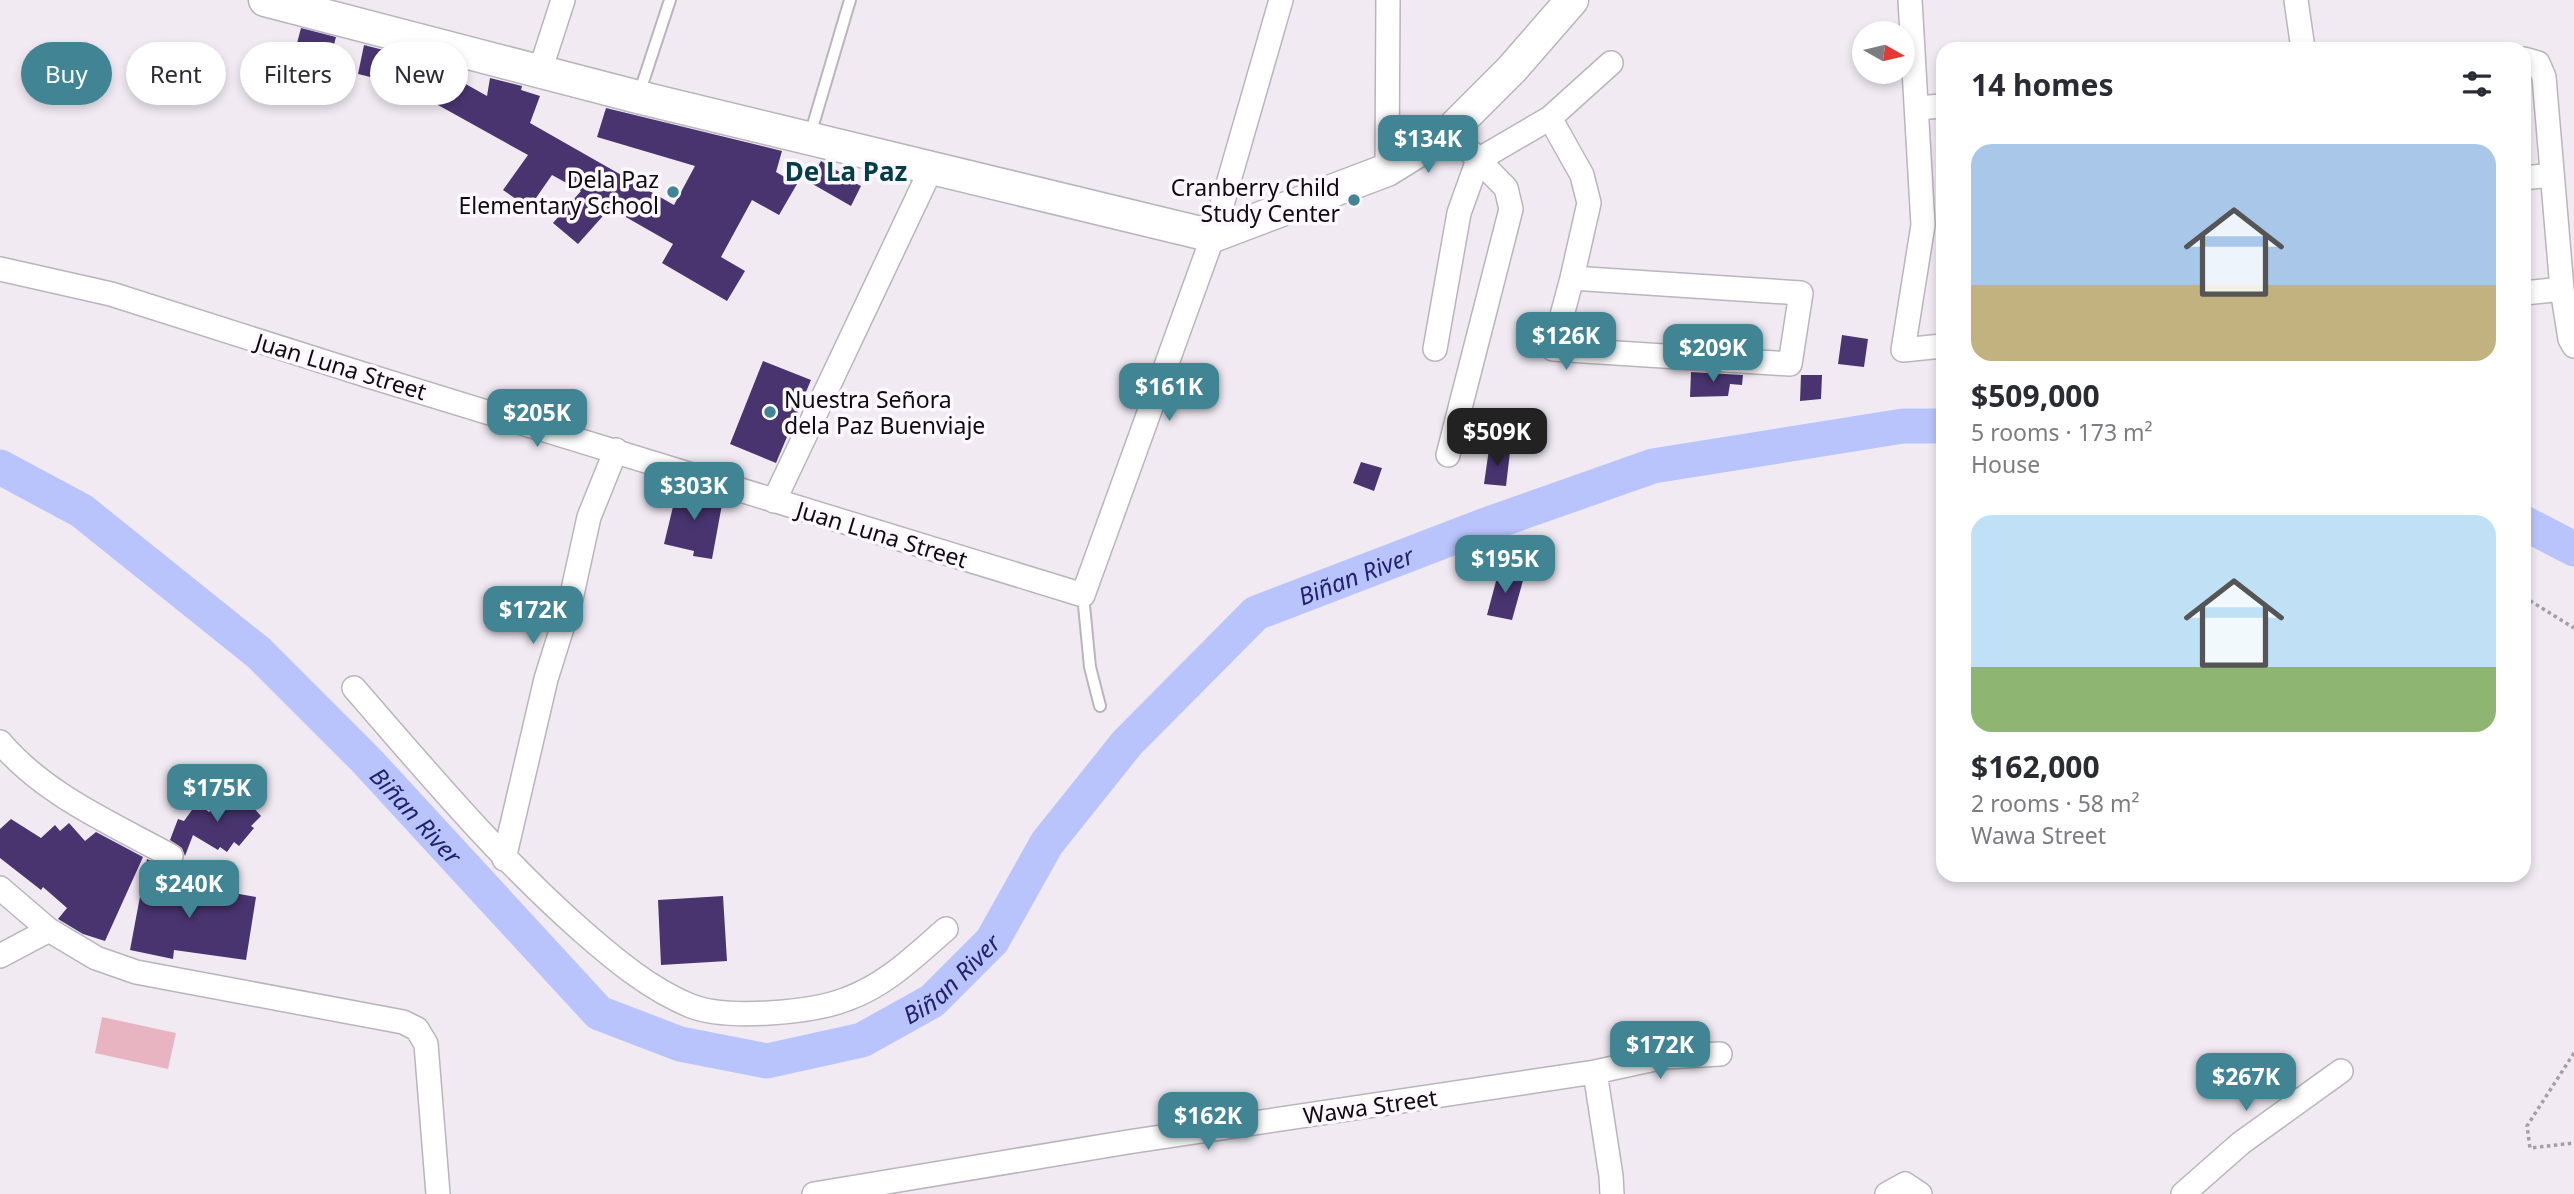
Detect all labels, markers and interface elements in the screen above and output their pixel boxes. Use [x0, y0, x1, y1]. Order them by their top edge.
north arrow [1852, 21, 1914, 84]
map controls [1852, 21, 1915, 84]
chip: Buy [21, 42, 112, 105]
chip: Rent [126, 42, 226, 105]
chip: Filters [240, 42, 356, 105]
chip: New [370, 42, 468, 105]
text: 14 homes [1971, 64, 2114, 105]
icon: filters [2458, 65, 2496, 103]
pin: $134K [1379, 116, 1477, 175]
text: $134K [1394, 122, 1462, 154]
district label: De La Paz [785, 153, 908, 189]
place label: Dela Paz Elementary School [459, 163, 659, 221]
place label: Cranberry Child Study Center [1171, 171, 1340, 229]
marker: Dela Paz Elementary School [665, 184, 681, 200]
icon: home [2171, 189, 2297, 315]
marker: Cranberry Child Study Center [1346, 192, 1362, 208]
pin: $126K [1517, 312, 1615, 372]
text: $126K [1532, 319, 1600, 351]
street label: Juan Luna Street [250, 324, 430, 407]
pin: $209K [1664, 324, 1762, 384]
text: $209K [1679, 331, 1747, 363]
pin: $161K [1120, 364, 1218, 423]
text: $161K [1135, 370, 1203, 402]
text: $509,000 [1971, 375, 2100, 416]
place label: Nuestra Señora dela Paz Buenviaje [784, 383, 985, 441]
pin: $205K [488, 390, 586, 449]
text: $205K [503, 396, 571, 428]
marker: Nuestra Señora dela Paz Buenviaje [762, 404, 778, 420]
pin: $509K [1448, 408, 1546, 468]
text: $509K [1463, 415, 1531, 447]
text: 5 rooms · 173 m² [1971, 416, 2153, 448]
text: House [1971, 448, 2040, 480]
pin: $303K [645, 462, 743, 522]
text: $303K [660, 469, 728, 501]
street label: Juan Luna Street [791, 492, 971, 575]
pin: $195K [1456, 536, 1554, 595]
water label: Biñan River [1293, 537, 1419, 612]
text: $195K [1471, 542, 1539, 574]
icon: home [2171, 560, 2297, 686]
pin: $172K [484, 586, 582, 646]
text: $172K [499, 593, 567, 625]
text: $162,000 [1971, 746, 2100, 787]
water label: Biñan River [363, 759, 471, 872]
pin: $175K [168, 764, 266, 824]
text: $175K [183, 771, 251, 803]
text: 2 rooms · 58 m² [1971, 787, 2140, 819]
text: Wawa Street [1971, 819, 2106, 851]
pin: $240K [140, 860, 238, 920]
text: $240K [155, 867, 223, 899]
water label: Biñan River [896, 925, 1008, 1031]
pin: $172K [1611, 1021, 1709, 1081]
text: $172K [1626, 1028, 1694, 1060]
pin: $267K [2197, 1054, 2295, 1113]
text: $267K [2212, 1060, 2280, 1092]
street label: Wawa Street [1301, 1081, 1439, 1131]
pin: $162K [1159, 1092, 1257, 1152]
text: $162K [1174, 1099, 1242, 1131]

